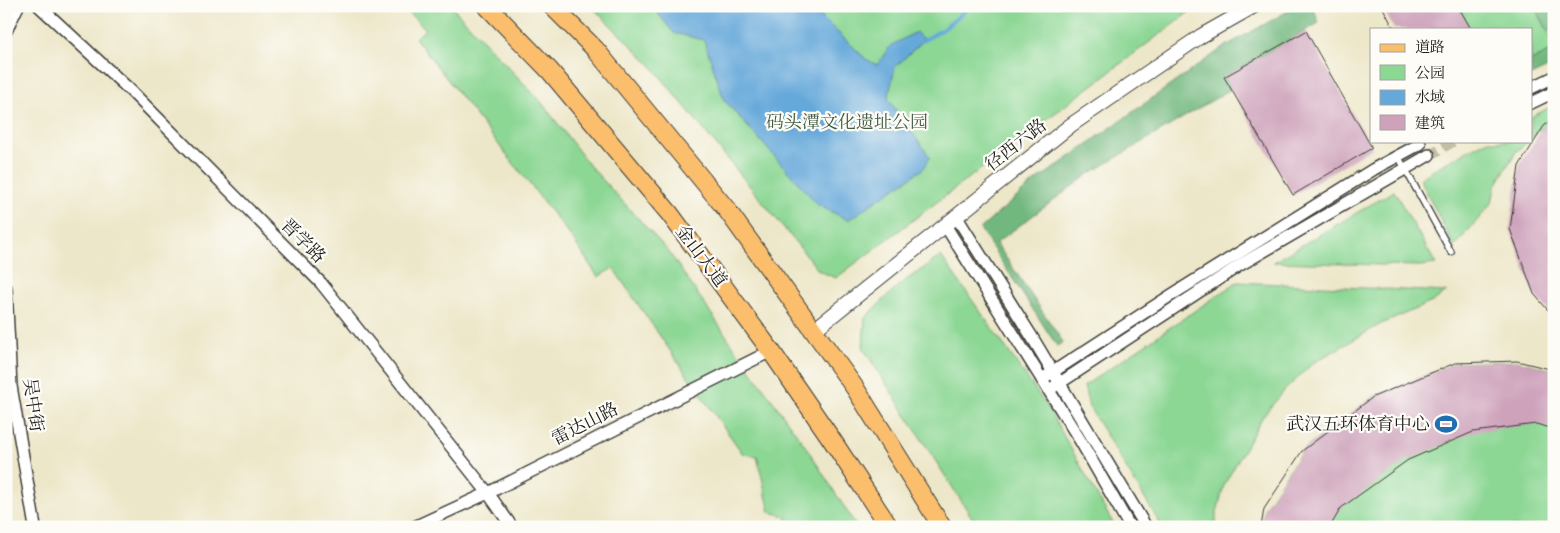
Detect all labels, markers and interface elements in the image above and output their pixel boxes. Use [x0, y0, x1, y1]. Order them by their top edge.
legend [1370, 28, 1532, 142]
text: 道路 [1415, 38, 1445, 57]
text: 公园 [1415, 64, 1445, 83]
text: 水域 [1415, 88, 1445, 107]
park label: 码头潭文化遗址公园 [766, 111, 928, 134]
street label: 径西六路 [981, 114, 1051, 176]
text: 建筑 [1415, 114, 1445, 133]
street label: 晋学路 [276, 214, 330, 268]
street label: 金山大道 [670, 220, 732, 292]
street label: 吴中街 [18, 377, 48, 433]
street label: 雷达山路 [548, 397, 622, 451]
sports icon: 武汉五环体育中心 [1433, 411, 1459, 437]
place label: 武汉五环体育中心 [1286, 413, 1430, 436]

